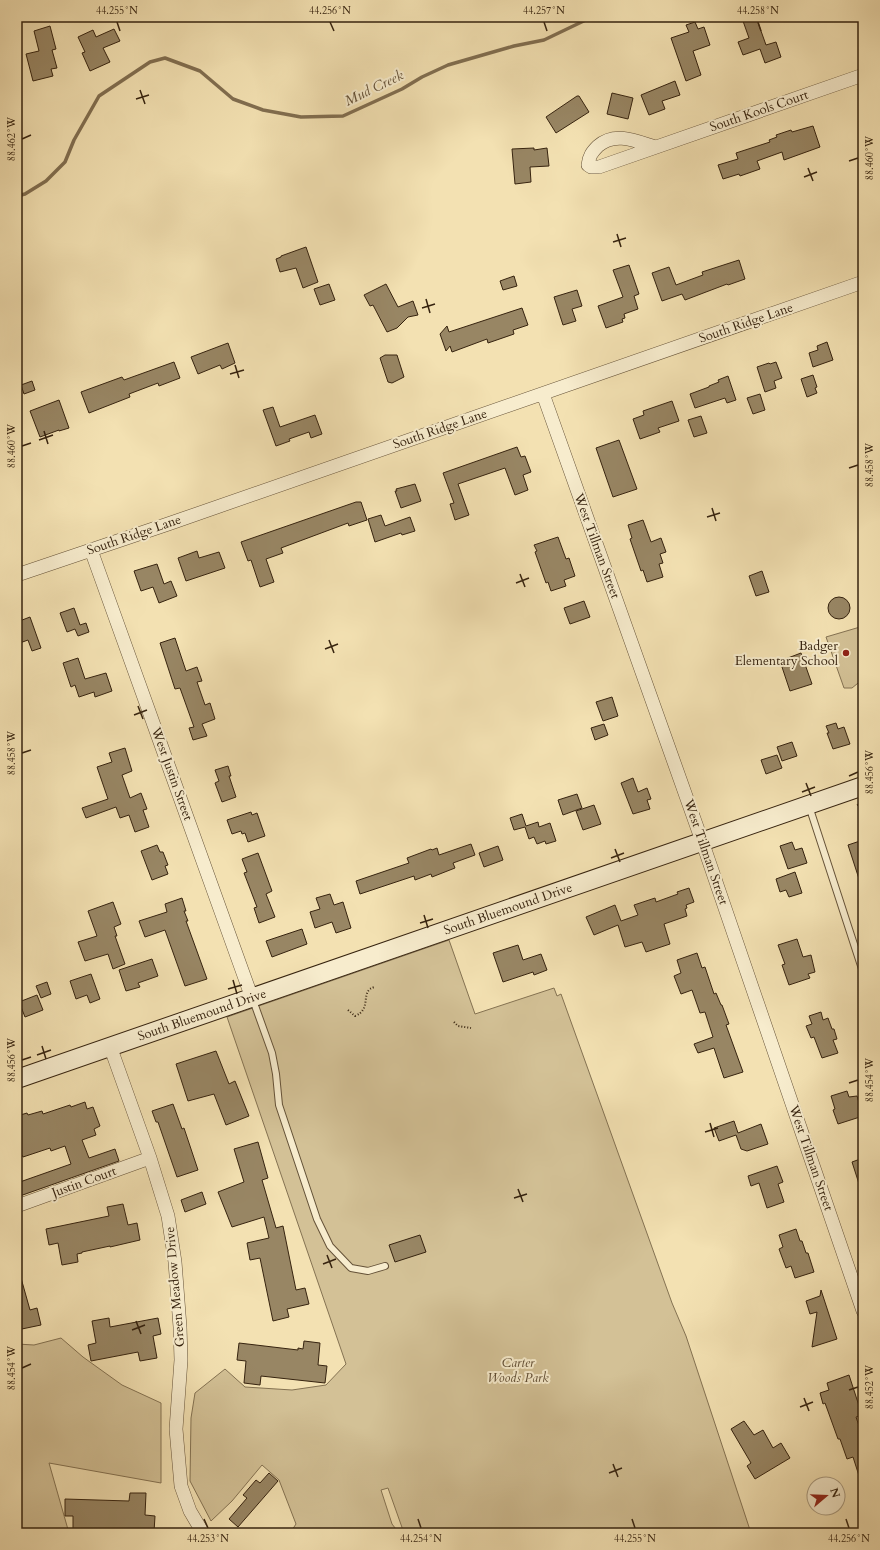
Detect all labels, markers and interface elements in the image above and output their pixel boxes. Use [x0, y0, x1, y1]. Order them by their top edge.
text: 44.255°N [96, 4, 138, 18]
text: 44.256°N [309, 4, 351, 18]
text: 44.257°N [523, 4, 565, 18]
text: 44.258°N [737, 4, 779, 18]
water label: Mud Creek [341, 66, 407, 110]
street label: South Kools Court [707, 86, 811, 136]
text: 88.462°W [5, 116, 19, 161]
text: 88.460°W [863, 135, 877, 180]
street label: South Ridge Lane [697, 298, 796, 348]
street label: South Ridge Lane [391, 404, 490, 454]
text: 88.460°W [5, 423, 19, 468]
text: 88.458°W [863, 442, 877, 487]
street label: West Tillman Street [569, 490, 624, 601]
street label: South Ridge Lane [85, 510, 184, 560]
place label: Badger Elementary School [735, 637, 839, 670]
marker: Badger Elementary School [841, 648, 851, 658]
street label: West Justin Street [146, 724, 197, 823]
text: 88.458°W [5, 730, 19, 775]
text: 88.456°W [863, 749, 877, 794]
street label: West Tillman Street [679, 796, 733, 907]
street label: South Bluemound Drive [441, 878, 575, 939]
street label: South Bluemound Drive [135, 984, 269, 1045]
text: 88.456°W [5, 1037, 19, 1082]
text: 88.454°W [863, 1057, 877, 1102]
street label: West Tillman Street [784, 1102, 838, 1213]
street label: Justin Court [47, 1162, 119, 1203]
street label: Green Meadow Drive [161, 1226, 189, 1348]
text: 88.454°W [5, 1345, 19, 1390]
park label: Carter Woods Park [487, 1354, 549, 1387]
text: 88.452°W [863, 1364, 877, 1409]
north arrow [806, 1476, 846, 1516]
text: N [826, 1486, 844, 1500]
text: 44.253°N [187, 1532, 229, 1546]
text: 44.254°N [400, 1532, 442, 1546]
text: 44.255°N [614, 1532, 656, 1546]
text: 44.256°N [828, 1532, 870, 1546]

